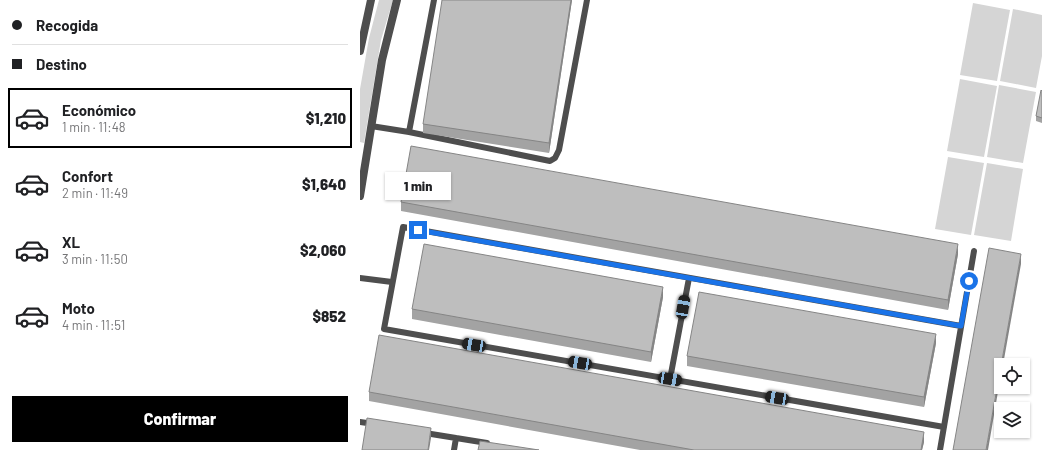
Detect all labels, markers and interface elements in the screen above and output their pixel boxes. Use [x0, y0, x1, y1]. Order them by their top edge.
text: Recogida [36, 16, 98, 34]
text: Destino [36, 55, 87, 73]
icon: car [14, 100, 50, 136]
text: Económico [62, 101, 136, 119]
text: $1,210 [306, 109, 346, 127]
text: 1 min · 11:48 [62, 119, 126, 135]
icon: car [14, 166, 50, 202]
text: Confort [62, 167, 113, 185]
callout: 1 min [385, 172, 451, 200]
text: $1,640 [302, 175, 346, 193]
text: 1 min [404, 178, 432, 194]
text: 2 min · 11:49 [62, 185, 128, 201]
route end [409, 221, 427, 239]
icon: car [14, 232, 50, 268]
text: XL [62, 233, 80, 251]
text: $2,060 [300, 241, 346, 259]
text: 3 min · 11:50 [62, 251, 128, 267]
route start [960, 272, 978, 290]
car [675, 294, 691, 320]
icon: car [14, 298, 50, 334]
text: Moto [62, 299, 95, 317]
text: $852 [312, 307, 346, 325]
text: 4 min · 11:51 [62, 317, 125, 333]
car [461, 337, 487, 353]
car [567, 355, 593, 371]
map controls [994, 358, 1030, 438]
button: locate [994, 358, 1030, 394]
car [657, 371, 683, 387]
car [764, 390, 790, 406]
button: Confirmar [12, 396, 348, 442]
button: layers [994, 402, 1030, 438]

